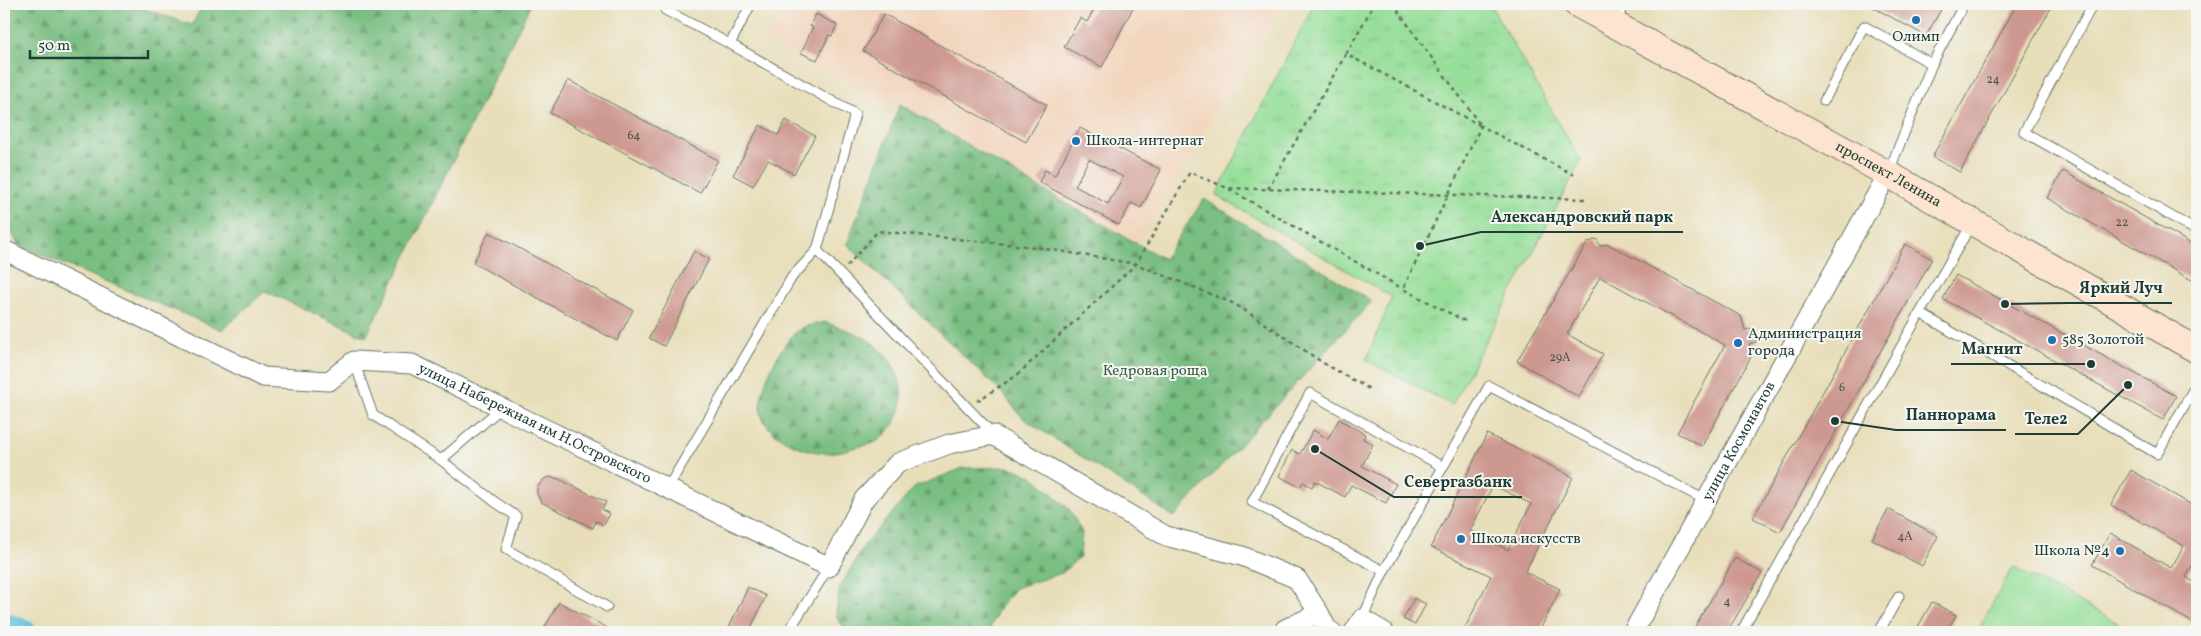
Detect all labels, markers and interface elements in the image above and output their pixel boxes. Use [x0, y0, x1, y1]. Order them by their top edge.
marker: Олимп [1910, 14, 1922, 26]
place label: Олимп [1892, 27, 1940, 48]
scale bar [30, 28, 148, 60]
text: 50 m [38, 36, 70, 57]
house number: 24 [1986, 72, 2000, 88]
house number: 64 [628, 128, 640, 144]
place label: Школа-интернат [1086, 131, 1204, 152]
marker: Школа-интернат [1070, 135, 1082, 147]
street label: проспект Ленина [1831, 137, 1945, 213]
callout: Александровский парк [1481, 201, 1683, 232]
text: Александровский парк [1491, 207, 1674, 229]
house number: 22 [2116, 215, 2128, 231]
callout: Яркий Луч [2069, 272, 2172, 303]
text: Яркий Луч [2079, 278, 2163, 300]
place label: Администрация города [1748, 324, 1862, 362]
place label: 585 Золотой [2062, 330, 2144, 351]
callout: Магнит [1951, 333, 2033, 364]
marker: 585 Золотой [2046, 334, 2058, 346]
marker: Администрация города [1732, 337, 1744, 349]
text: Магнит [1961, 339, 2023, 361]
house number: 29А [1549, 350, 1571, 366]
street label: улица Набережная им Н.Островского [414, 358, 655, 489]
park label: Кедровая роща [1103, 361, 1207, 382]
street label: улица Космонавтов [1697, 378, 1781, 505]
house number: 6 [1839, 380, 1845, 396]
callout: Паннорама [1896, 399, 2006, 430]
callout: Теле2 [2015, 403, 2078, 434]
text: Паннорама [1906, 405, 1996, 427]
text: Теле2 [2024, 409, 2068, 431]
callout: Севергазбанк [1394, 466, 1522, 497]
text: Севергазбанк [1404, 472, 1512, 494]
place label: Школа искусcтв [1471, 529, 1581, 550]
house number: 4А [1897, 529, 1913, 545]
marker: Школа искусcтв [1455, 533, 1467, 545]
place label: Школа №4 [2034, 541, 2110, 562]
marker: Школа №4 [2114, 545, 2126, 557]
house number: 4 [1723, 594, 1731, 610]

